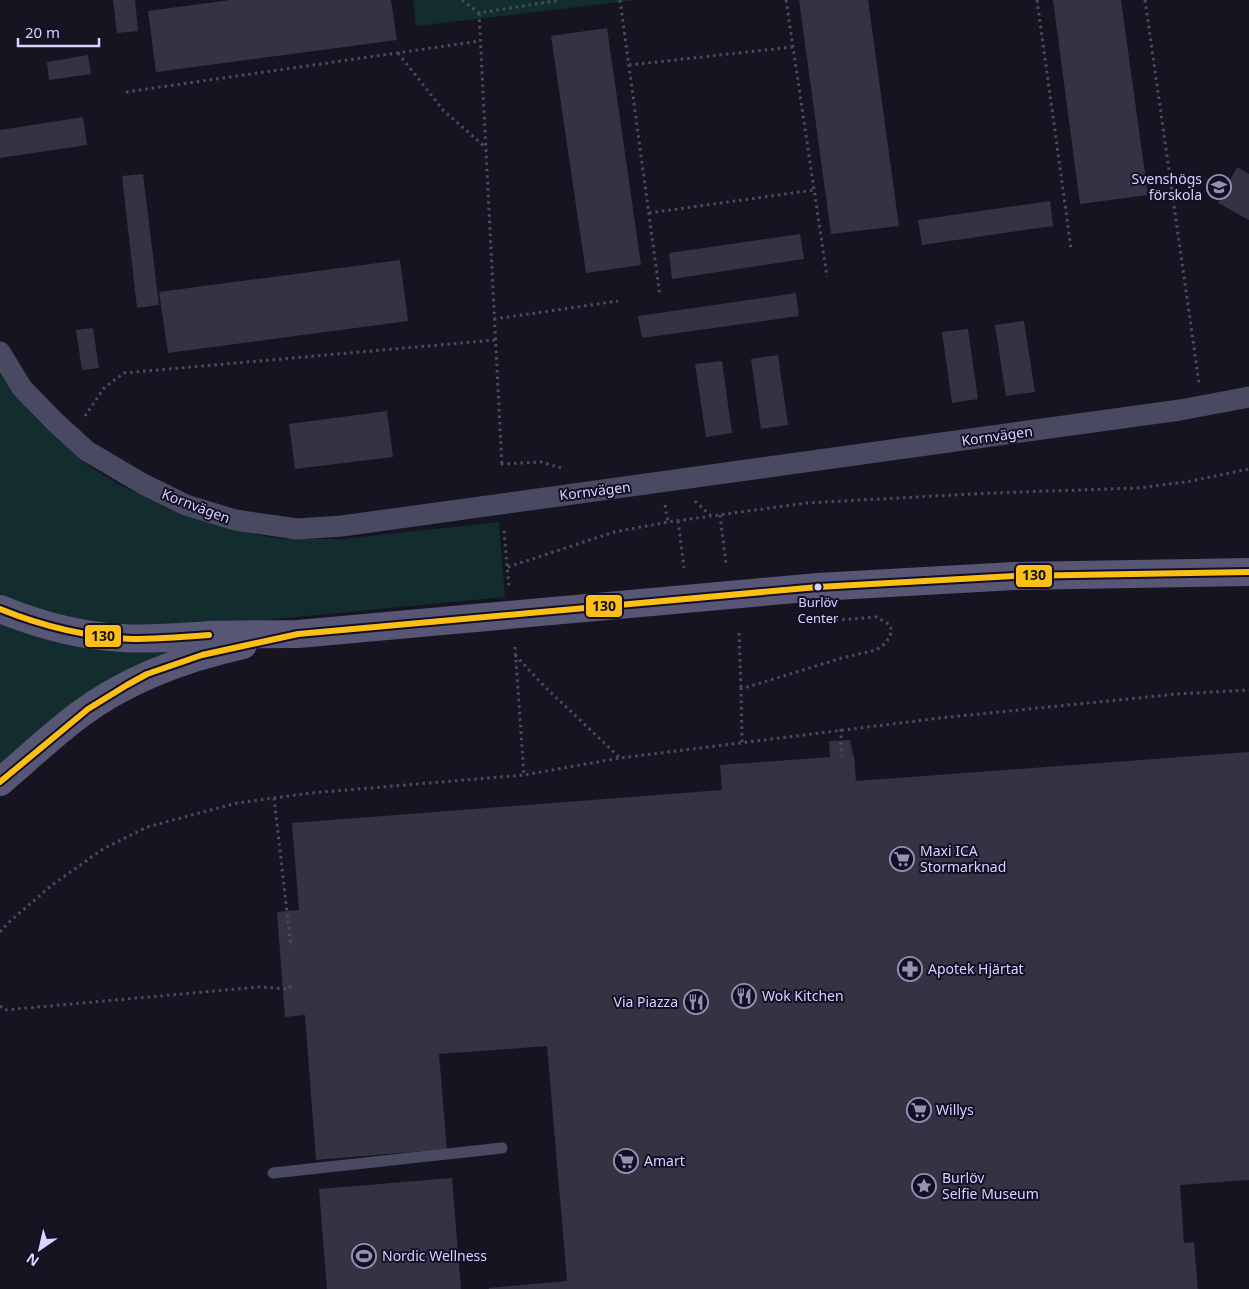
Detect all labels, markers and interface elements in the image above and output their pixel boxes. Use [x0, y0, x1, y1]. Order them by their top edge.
scale bar [18, 15, 99, 47]
text: 20 m [25, 22, 60, 42]
place label: Svenshögs förskola [1132, 169, 1202, 204]
school or university icon: Svenshögs förskola [1206, 174, 1232, 200]
street label: Kornvägen [960, 421, 1034, 450]
street label: Kornvägen [558, 477, 632, 504]
street label: Kornvägen [159, 484, 233, 527]
line badge: 130 [1015, 564, 1053, 588]
text: 130 [1022, 565, 1046, 584]
marker: Burlöv Center [813, 582, 823, 592]
place label: Burlöv Center [798, 593, 839, 627]
line badge: 130 [585, 594, 623, 618]
text: 130 [592, 596, 616, 615]
line badge: 130 [84, 624, 122, 648]
text: 130 [91, 626, 115, 645]
place label: Maxi ICA Stormarknad [920, 841, 1006, 876]
supermarket icon: Maxi ICA Stormarknad [889, 846, 915, 872]
pharmacy icon: Apotek Hjärtat [897, 956, 923, 982]
place label: Apotek Hjärtat [928, 959, 1024, 978]
restaurant icon: Wok Kitchen [731, 983, 757, 1009]
place label: Wok Kitchen [762, 986, 844, 1005]
restaurant icon: Via Piazza [683, 989, 709, 1015]
place label: Via Piazza [614, 992, 678, 1011]
supermarket icon: Willys [906, 1097, 932, 1123]
place label: Willys [936, 1100, 974, 1119]
supermarket icon: Amart [613, 1148, 639, 1174]
place label: Amart [644, 1151, 685, 1170]
place label: Burlöv Selfie Museum [942, 1168, 1039, 1203]
place icon: Burlöv Selfie Museum [911, 1173, 937, 1199]
north arrow [15, 1224, 65, 1274]
sports icon: Nordic Wellness [351, 1243, 377, 1269]
place label: Nordic Wellness [382, 1246, 487, 1265]
text: N [22, 1249, 42, 1271]

